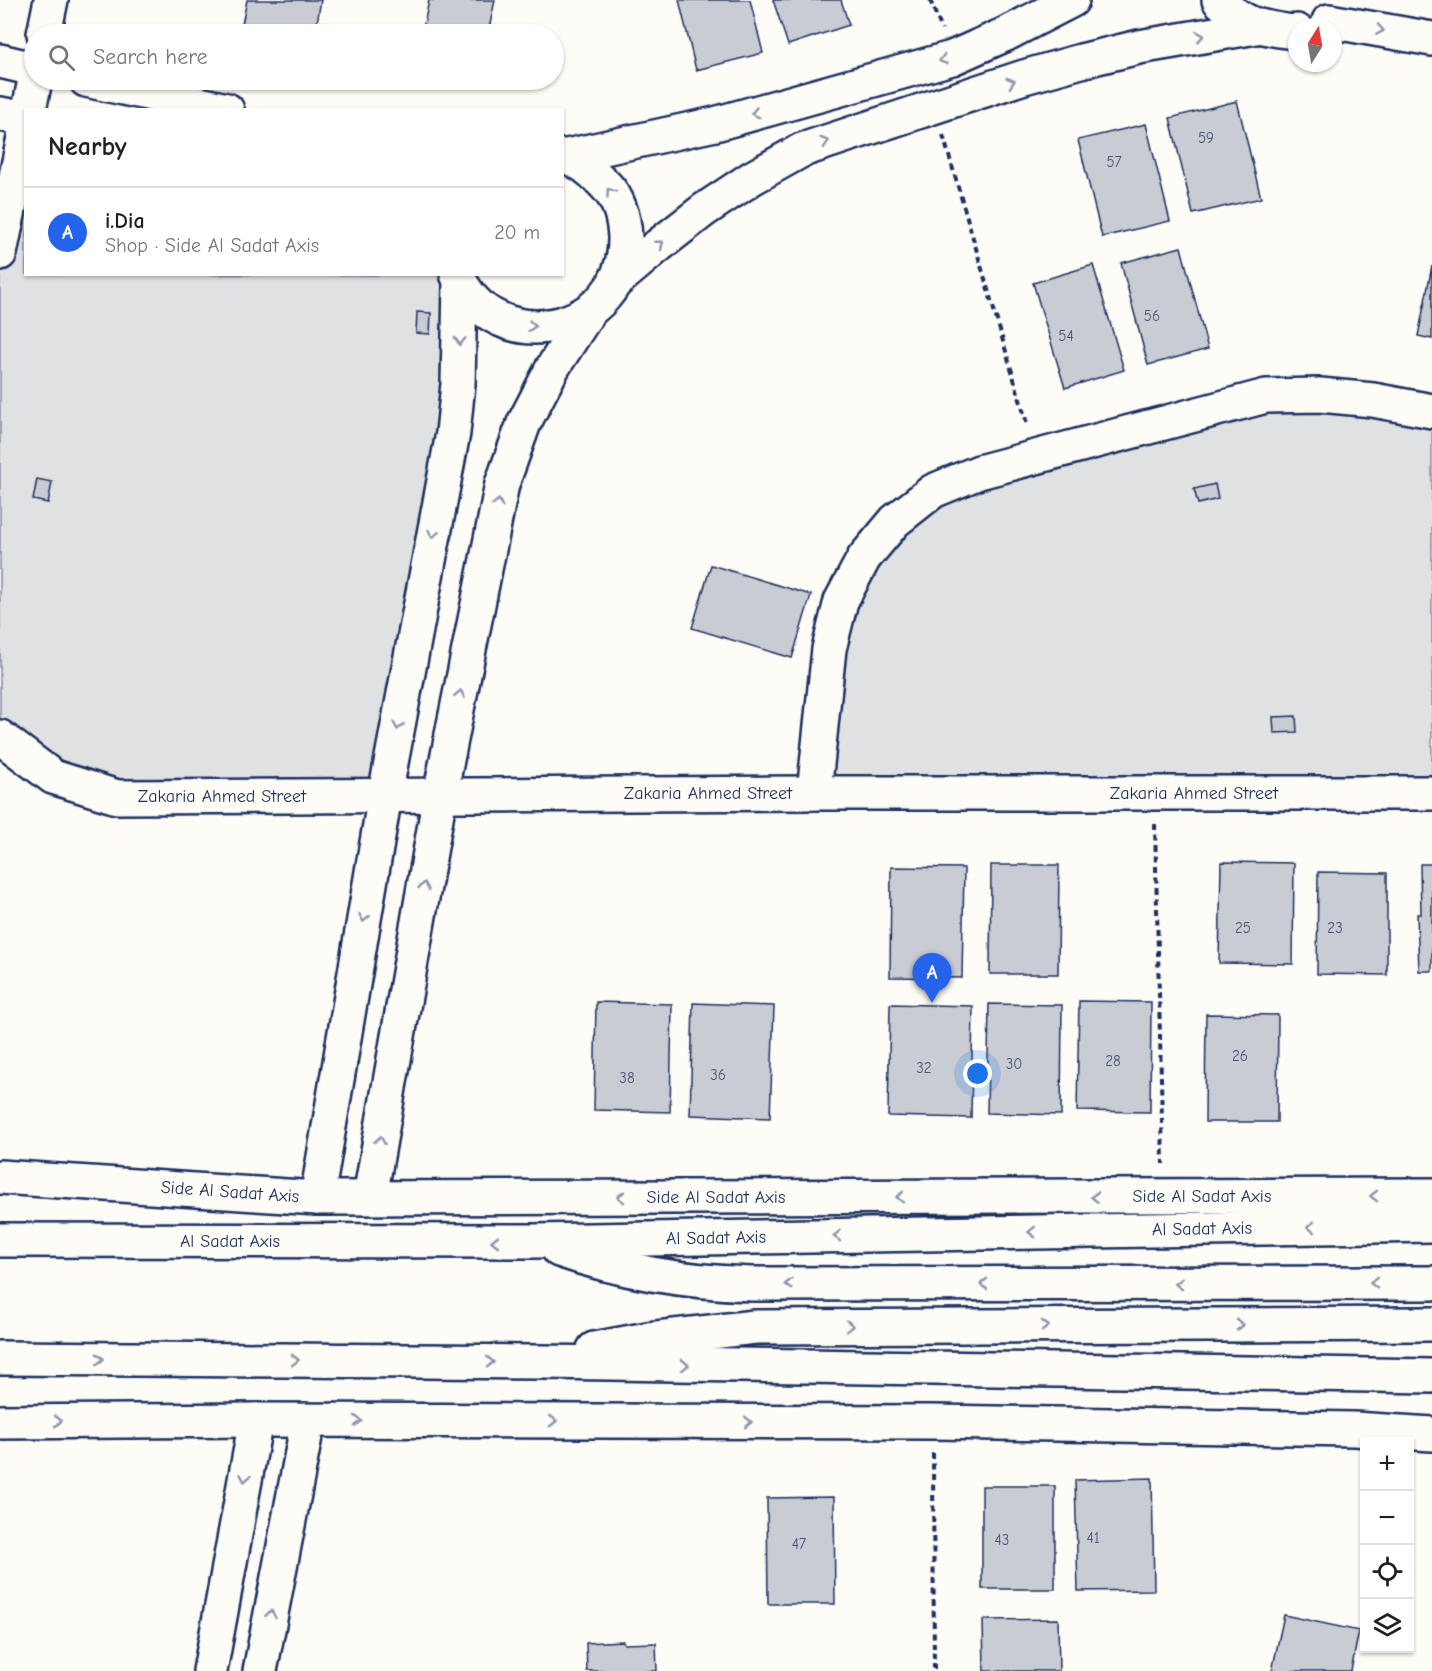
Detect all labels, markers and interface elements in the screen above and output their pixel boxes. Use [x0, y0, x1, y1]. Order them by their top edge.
north arrow [1288, 18, 1342, 72]
one-way arrow [1375, 23, 1385, 36]
search box [24, 24, 564, 90]
one-way arrow [1195, 30, 1204, 42]
icon: search [45, 41, 78, 74]
text: Search here [93, 44, 208, 70]
one-way arrow [938, 53, 949, 65]
one-way arrow [1005, 77, 1016, 89]
one-way arrow [750, 106, 760, 119]
house number: 59 [1198, 129, 1214, 147]
text: Nearby [48, 132, 127, 162]
one-way arrow [819, 137, 830, 149]
house number: 57 [1106, 153, 1122, 171]
one-way arrow [606, 188, 617, 199]
text: i.Dia [105, 208, 145, 234]
text: A [62, 221, 73, 244]
text: 20 m [494, 221, 540, 244]
text: Shop · Side Al Sadat Axis [105, 234, 319, 257]
one-way arrow [653, 241, 664, 252]
house number: 56 [1144, 307, 1160, 325]
one-way arrow [527, 319, 537, 332]
house number: 54 [1058, 327, 1074, 345]
one-way arrow [453, 337, 466, 346]
one-way arrow [491, 498, 504, 508]
one-way arrow [427, 529, 440, 539]
one-way arrow [453, 689, 466, 699]
one-way arrow [392, 720, 405, 730]
street label: Zakaria Ahmed Street [624, 783, 793, 804]
street label: Zakaria Ahmed Street [1110, 783, 1279, 804]
street label: Zakaria Ahmed Street [138, 786, 307, 807]
one-way arrow [418, 881, 430, 890]
one-way arrow [358, 912, 371, 922]
house number: 25 [1235, 919, 1251, 937]
house number: 23 [1327, 919, 1343, 937]
pin: A [912, 954, 952, 1003]
house number: 26 [1232, 1047, 1248, 1065]
house number: 28 [1105, 1052, 1121, 1070]
house number: 30 [1006, 1055, 1022, 1073]
house number: 32 [916, 1059, 932, 1077]
your location [963, 1059, 992, 1088]
house number: 36 [710, 1066, 726, 1084]
house number: 38 [619, 1069, 635, 1087]
one-way arrow [373, 1135, 386, 1145]
street label: Side Al Sadat Axis [160, 1177, 300, 1207]
street label: Side Al Sadat Axis [1133, 1186, 1271, 1207]
street label: Side Al Sadat Axis [647, 1187, 785, 1208]
one-way arrow [1369, 1190, 1378, 1202]
one-way arrow [616, 1191, 625, 1203]
one-way arrow [895, 1191, 904, 1203]
one-way arrow [1090, 1191, 1099, 1203]
street label: Al Sadat Axis [1152, 1218, 1252, 1240]
one-way arrow [1306, 1221, 1315, 1233]
one-way arrow [1027, 1226, 1036, 1238]
street label: Al Sadat Axis [666, 1227, 766, 1249]
one-way arrow [832, 1230, 841, 1242]
street label: Al Sadat Axis [180, 1231, 280, 1252]
one-way arrow [490, 1235, 499, 1247]
one-way arrow [1369, 1277, 1378, 1289]
one-way arrow [784, 1278, 793, 1290]
one-way arrow [979, 1278, 988, 1290]
one-way arrow [1174, 1278, 1183, 1290]
one-way arrow [1235, 1319, 1244, 1331]
one-way arrow [845, 1320, 854, 1332]
one-way arrow [1040, 1320, 1049, 1332]
one-way arrow [96, 1353, 105, 1365]
one-way arrow [291, 1354, 300, 1366]
one-way arrow [486, 1356, 495, 1368]
one-way arrow [681, 1358, 690, 1371]
one-way arrow [54, 1415, 63, 1427]
one-way arrow [354, 1415, 363, 1427]
one-way arrow [549, 1415, 558, 1427]
one-way arrow [744, 1416, 753, 1428]
map controls [1360, 1437, 1414, 1653]
button: + [1360, 1437, 1414, 1491]
one-way arrow [240, 1473, 252, 1482]
button: − [1360, 1491, 1414, 1545]
house number: 41 [1086, 1529, 1100, 1547]
house number: 43 [995, 1531, 1009, 1549]
house number: 47 [792, 1535, 806, 1553]
button: locate [1360, 1545, 1414, 1599]
button: layers [1360, 1599, 1414, 1653]
one-way arrow [264, 1609, 277, 1619]

